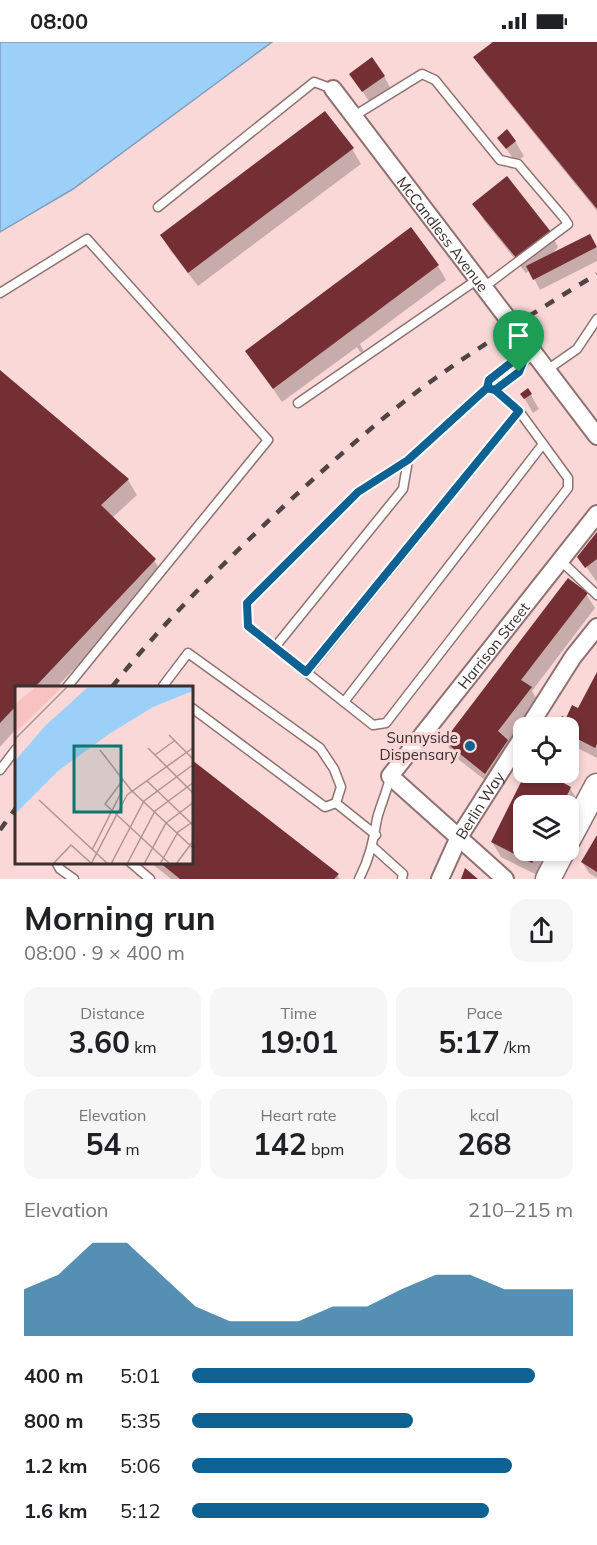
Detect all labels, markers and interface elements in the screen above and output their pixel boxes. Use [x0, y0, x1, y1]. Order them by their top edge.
text: 08:00 [30, 7, 88, 35]
street label: McCandless Avenue [393, 172, 493, 295]
pin [493, 310, 544, 372]
icon: arrive [502, 319, 535, 352]
street label: Harrison Street [453, 598, 533, 692]
inset map [15, 686, 194, 864]
map controls [513, 717, 579, 861]
button: locate [513, 717, 579, 783]
place label: Sunnyside Dispensary [380, 728, 458, 764]
marker: Sunnyside Dispensary [463, 739, 477, 753]
street label: Berlin Way [451, 768, 508, 842]
button: layers [513, 795, 579, 861]
text: Morning run [24, 897, 216, 938]
button: share [510, 899, 573, 962]
text: 08:00 · 9 × 400 m [24, 940, 185, 965]
text: Distance [80, 1003, 145, 1023]
text: Time [280, 1003, 317, 1023]
text: Pace [466, 1003, 503, 1023]
text: 3.60 [69, 1023, 130, 1061]
text: 19:01 [259, 1023, 338, 1061]
text: 5:17 [438, 1023, 500, 1061]
text: km [130, 1037, 156, 1057]
text: /km [500, 1037, 531, 1057]
text: Elevation [79, 1105, 146, 1125]
text: Heart rate [260, 1105, 337, 1125]
text: kcal [470, 1105, 499, 1125]
text: 54 [85, 1125, 121, 1163]
text: 142 [253, 1125, 307, 1163]
text: 268 [458, 1125, 512, 1163]
text: m [121, 1139, 140, 1159]
text: bpm [307, 1139, 344, 1159]
text: Elevation [24, 1197, 109, 1222]
text: 210–215 m [468, 1197, 573, 1222]
text: 400 m [24, 1363, 83, 1388]
text: 5:01 [120, 1363, 161, 1388]
text: 800 m [24, 1408, 83, 1433]
text: 5:35 [120, 1408, 161, 1433]
text: 1.2 km [24, 1453, 87, 1478]
text: 5:06 [120, 1453, 161, 1478]
text: 1.6 km [24, 1498, 87, 1523]
text: 5:12 [120, 1498, 161, 1523]

